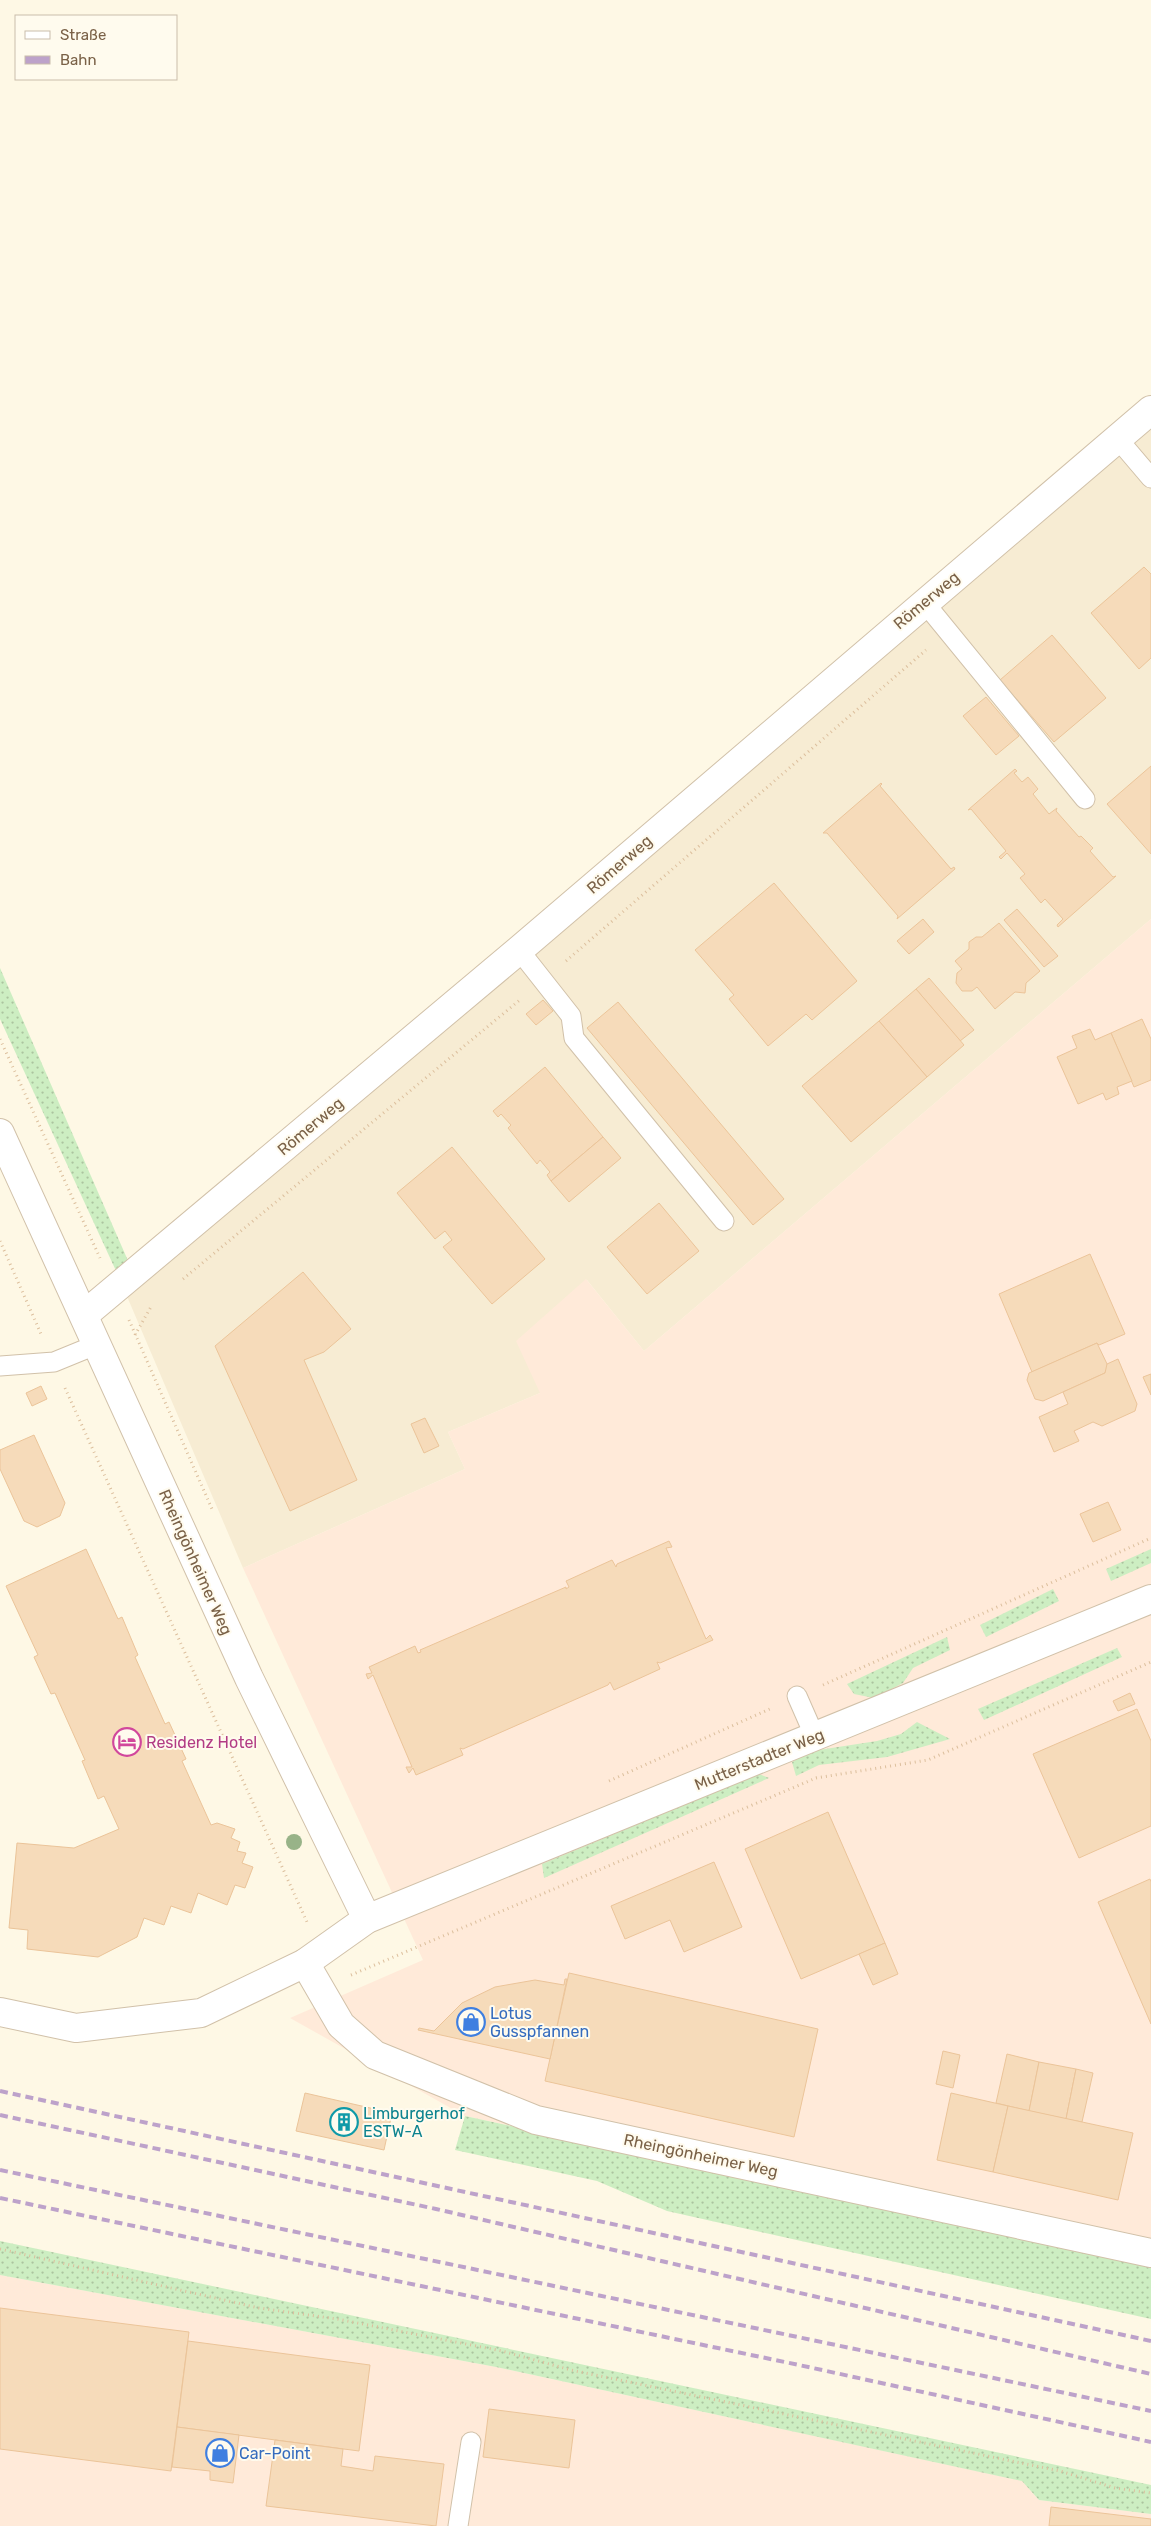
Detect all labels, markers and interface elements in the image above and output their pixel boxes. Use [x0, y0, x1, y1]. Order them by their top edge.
legend [15, 15, 178, 80]
text: Straße [60, 26, 106, 44]
text: Bahn [60, 51, 97, 69]
street label: Römerweg [890, 567, 963, 633]
street label: Römerweg [583, 831, 656, 898]
street label: Römerweg [274, 1093, 347, 1159]
street label: Rheingönheimer Weg [155, 1486, 236, 1638]
street label: Mutterstadter Weg [692, 1725, 827, 1794]
hotel icon: Residenz Hotel [112, 1727, 142, 1757]
place label: Residenz Hotel [146, 1733, 257, 1752]
place label: Lotus Gusspfannen [490, 2004, 589, 2041]
shop icon: Lotus Gusspfannen [456, 2007, 486, 2037]
place label: Limburgerhof ESTW-A [363, 2104, 466, 2141]
building icon: Limburgerhof ESTW-A [329, 2107, 359, 2137]
street label: Rheingönheimer Weg [622, 2130, 780, 2181]
shop icon: Car-Point [205, 2438, 235, 2468]
place label: Car-Point [239, 2444, 311, 2463]

